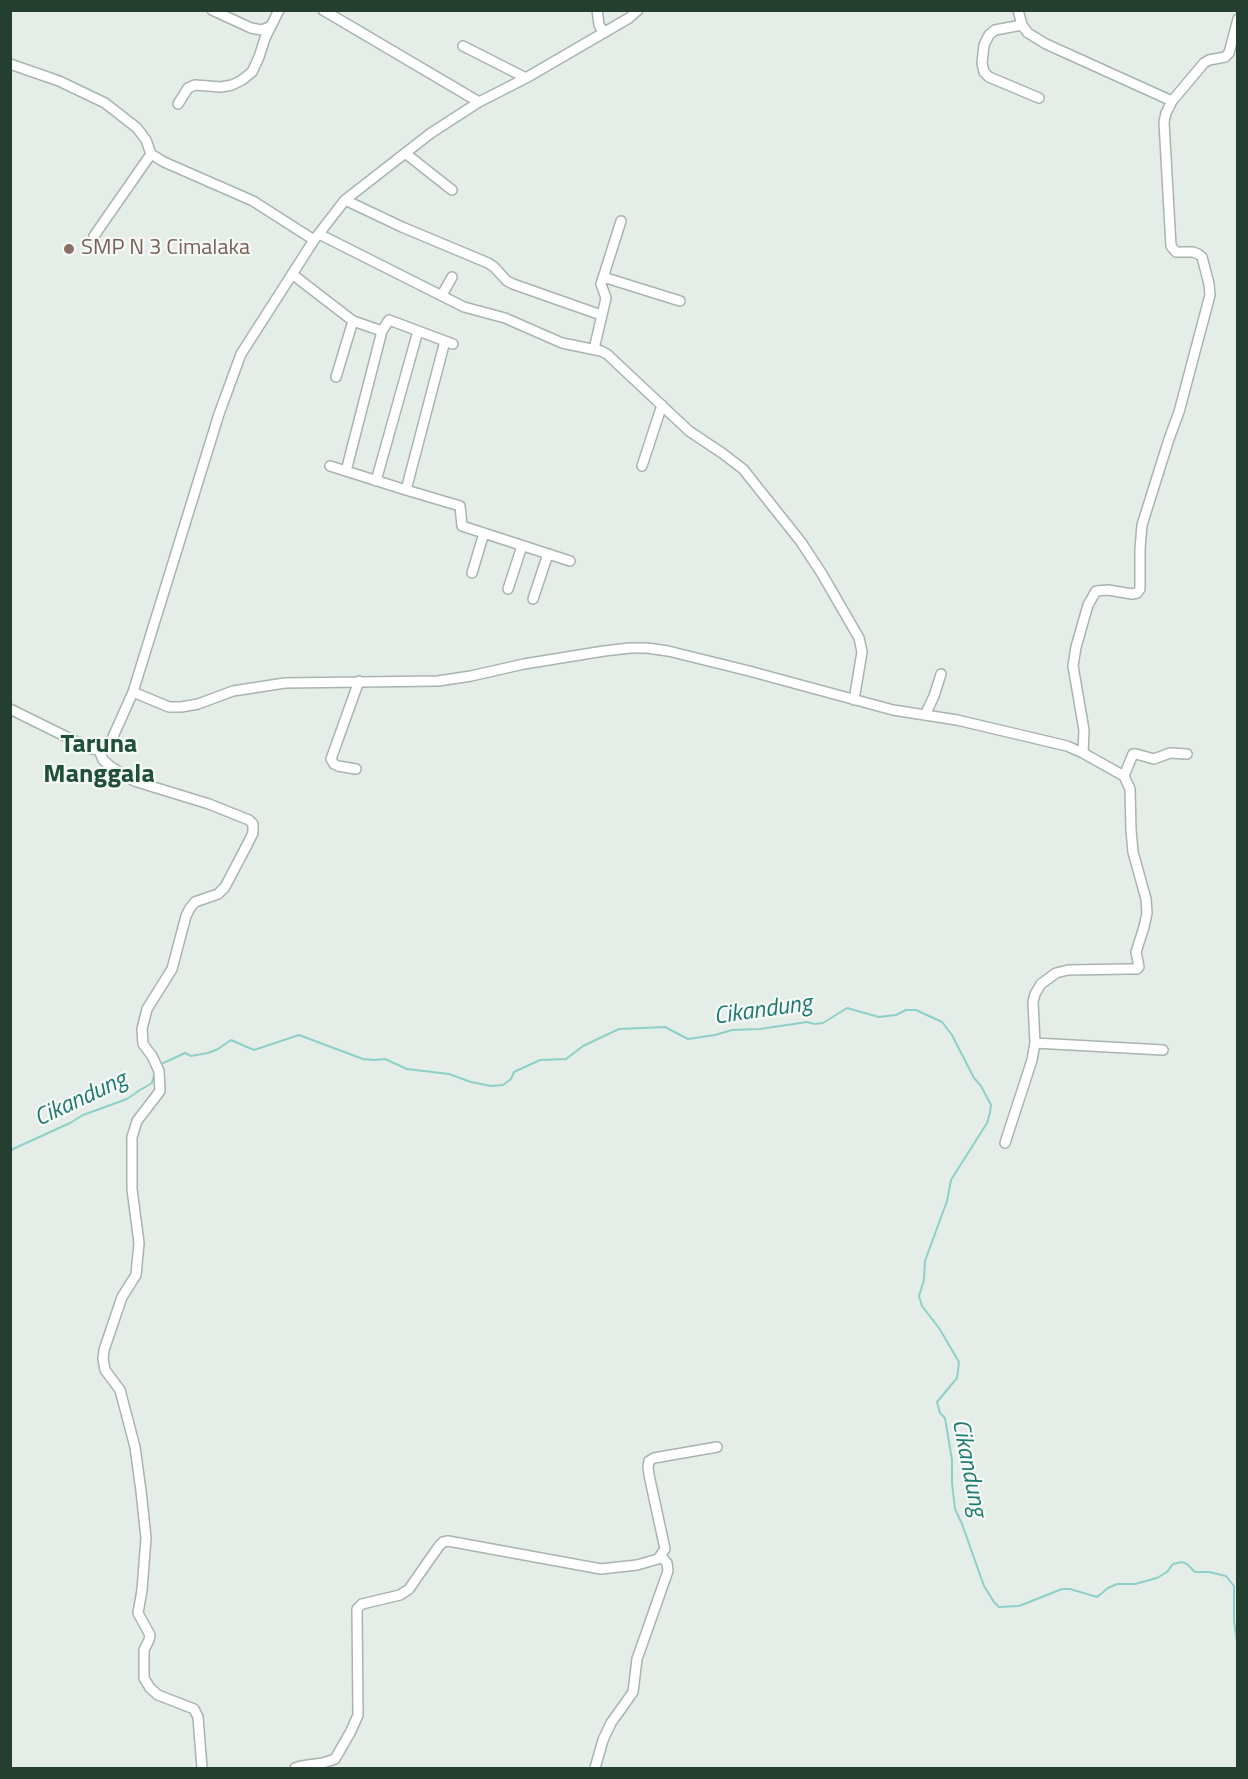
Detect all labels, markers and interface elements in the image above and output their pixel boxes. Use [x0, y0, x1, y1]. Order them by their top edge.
place label: SMP N 3 Cimalaka [81, 236, 250, 262]
marker: SMP N 3 Cimalaka [62, 242, 76, 256]
district label: Taruna Manggala [43, 730, 155, 792]
water label: Cikandung [712, 990, 814, 1032]
water label: Cikandung [30, 1066, 132, 1134]
water label: Cikandung [944, 1417, 992, 1519]

